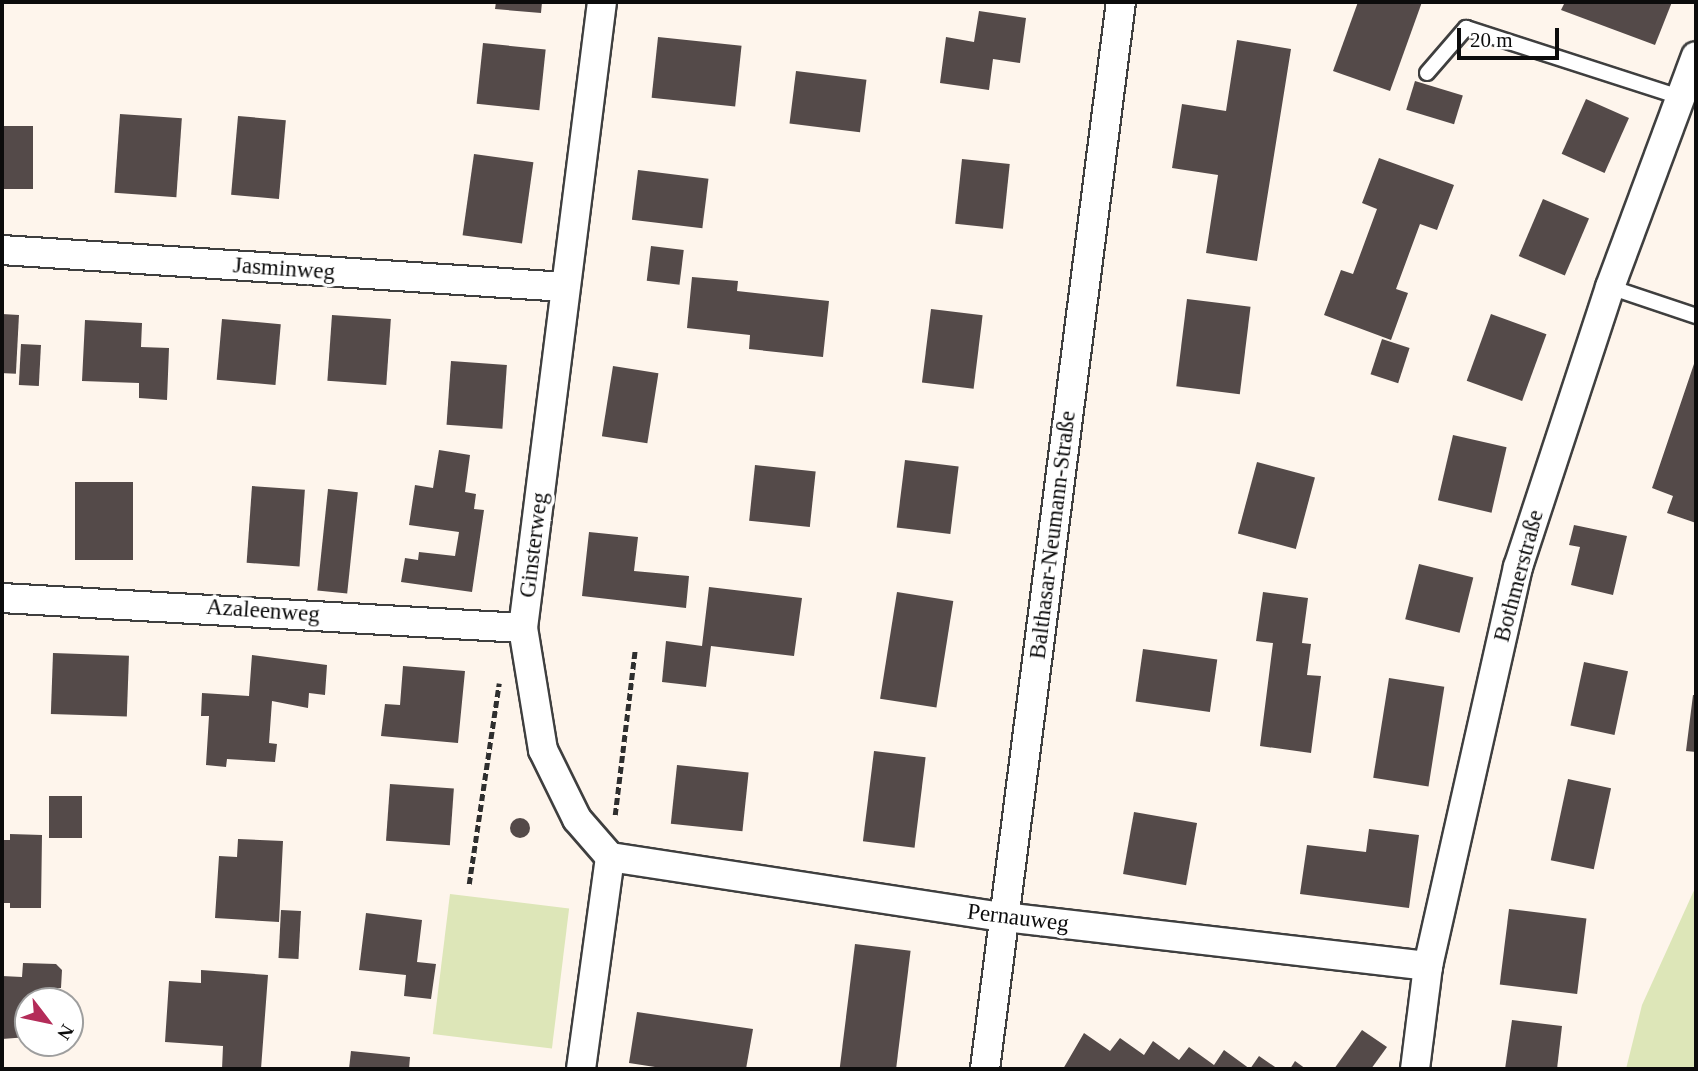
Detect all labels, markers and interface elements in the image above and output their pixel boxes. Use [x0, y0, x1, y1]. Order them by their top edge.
scale bar [1460, 14, 1562, 58]
text: 20 m [1470, 28, 1513, 52]
street label: Jasminweg [232, 252, 336, 286]
street label: Balthasar-Neumann-Straße [1024, 409, 1082, 661]
street label: Ginsterweg [514, 491, 554, 599]
street label: Bothmerstraße [1488, 507, 1550, 645]
street label: Azaleenweg [205, 593, 321, 629]
street label: Pernauweg [966, 898, 1070, 938]
north arrow [14, 987, 84, 1057]
text: N [53, 1021, 78, 1044]

